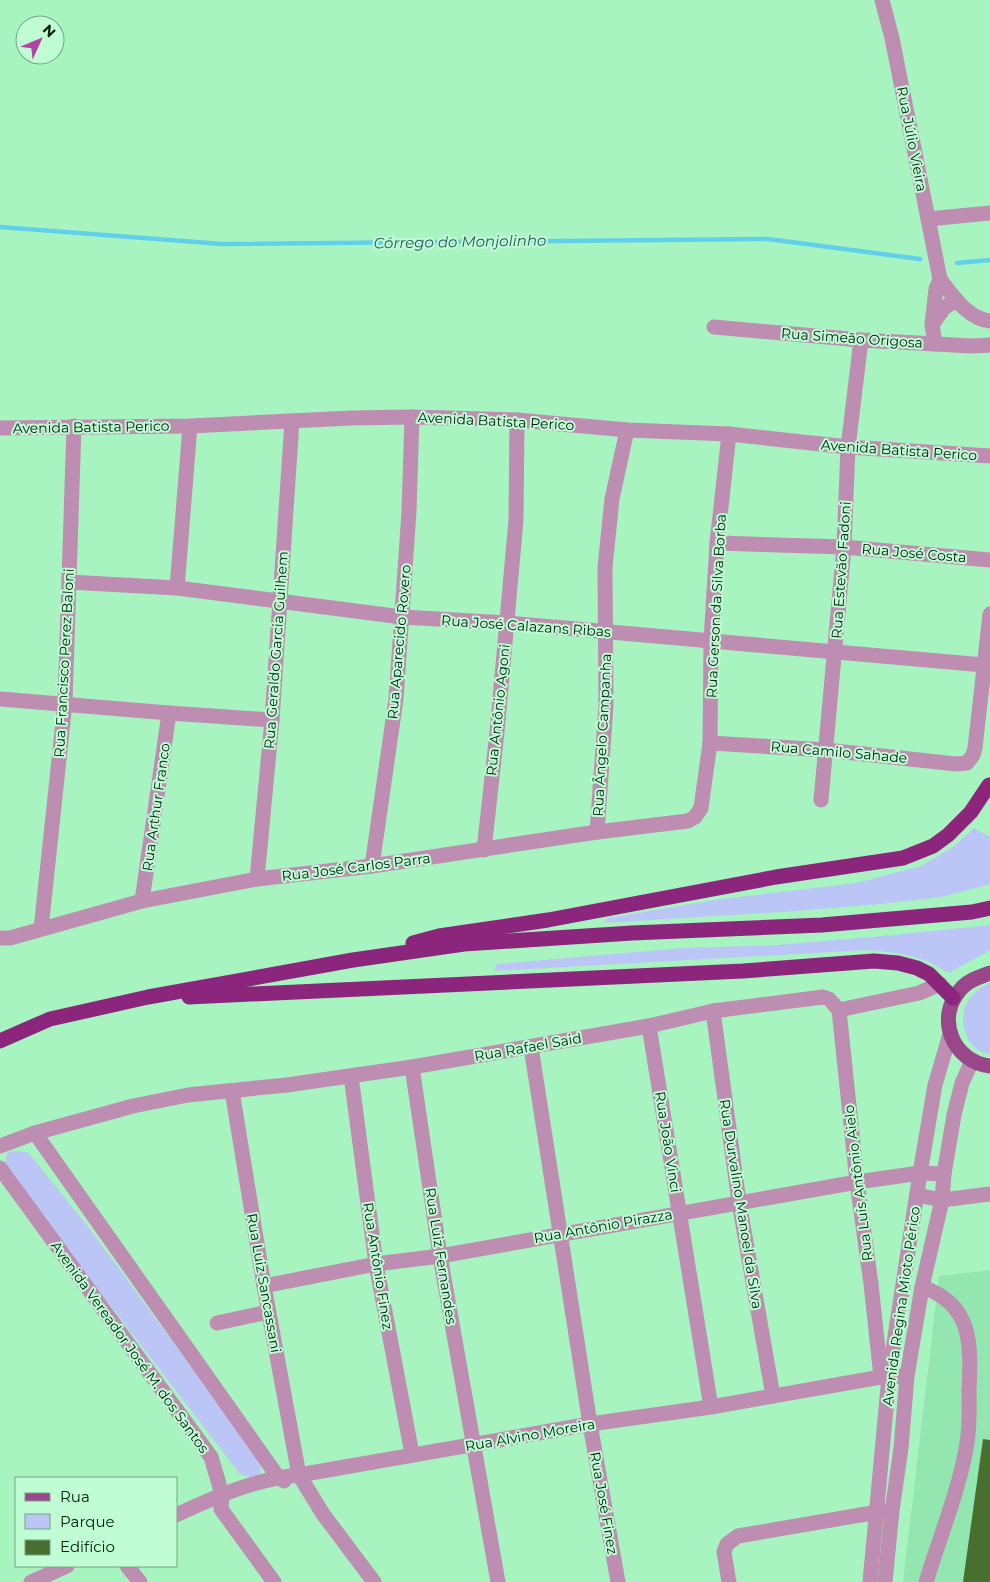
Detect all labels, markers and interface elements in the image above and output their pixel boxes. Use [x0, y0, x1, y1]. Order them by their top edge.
north arrow [15, 15, 65, 65]
text: N [39, 21, 60, 41]
street label: Rua Júlio Vieira [893, 85, 931, 193]
water label: Córrego do Monjolinho [373, 230, 547, 253]
street label: Rua Simeão Origosa [780, 324, 924, 352]
street label: Avenida Batista Perico [417, 408, 575, 434]
street label: Avenida Batista Perico [12, 417, 170, 437]
street label: Avenida Batista Perico [820, 436, 978, 464]
street label: Rua Estevão Fadoni [827, 501, 855, 639]
street label: Rua Gerson da Silva Borba [702, 513, 730, 699]
street label: Rua José Costa [861, 539, 967, 567]
street label: Rua Geraldo Garcia Guilhem [260, 550, 292, 750]
street label: Rua Aparecido Rovero [383, 564, 415, 720]
street label: Rua Francisco Perez Baloni [50, 568, 78, 758]
street label: Rua José Calazans Ribas [441, 611, 612, 641]
street label: Rua Antônio Agoni [482, 643, 514, 777]
street label: Rua Ângelo Campanha [589, 653, 615, 817]
street label: Rua Camilo Sahade [770, 737, 908, 767]
street label: Rua Arthur Franco [138, 742, 174, 872]
street label: Rua José Carlos Parra [281, 849, 431, 885]
street label: Rua Rafael Said [473, 1029, 583, 1065]
street label: Rua João Vinci [651, 1090, 685, 1194]
street label: Rua Durvalino Manoel da Silva [716, 1098, 766, 1310]
street label: Rua Luís Antônio Aielo [839, 1104, 877, 1262]
street label: Rua Luiz Fernandes [421, 1186, 461, 1326]
street label: Rua Antônio Finez [359, 1201, 397, 1331]
street label: Rua Antônio Pirazza [532, 1205, 674, 1247]
street label: Avenida Regina Mioto Périco [878, 1205, 924, 1407]
street label: Rua Luiz Sancassani [243, 1212, 285, 1354]
street label: Avenida Vereador José M. dos Santos [47, 1237, 213, 1457]
street label: Rua Alvino Moreira [464, 1415, 596, 1455]
street label: Rua José Finez [586, 1450, 622, 1556]
legend [15, 1477, 178, 1567]
text: Rua [60, 1487, 90, 1506]
text: Parque [60, 1512, 115, 1531]
text: Edifício [60, 1537, 115, 1556]

